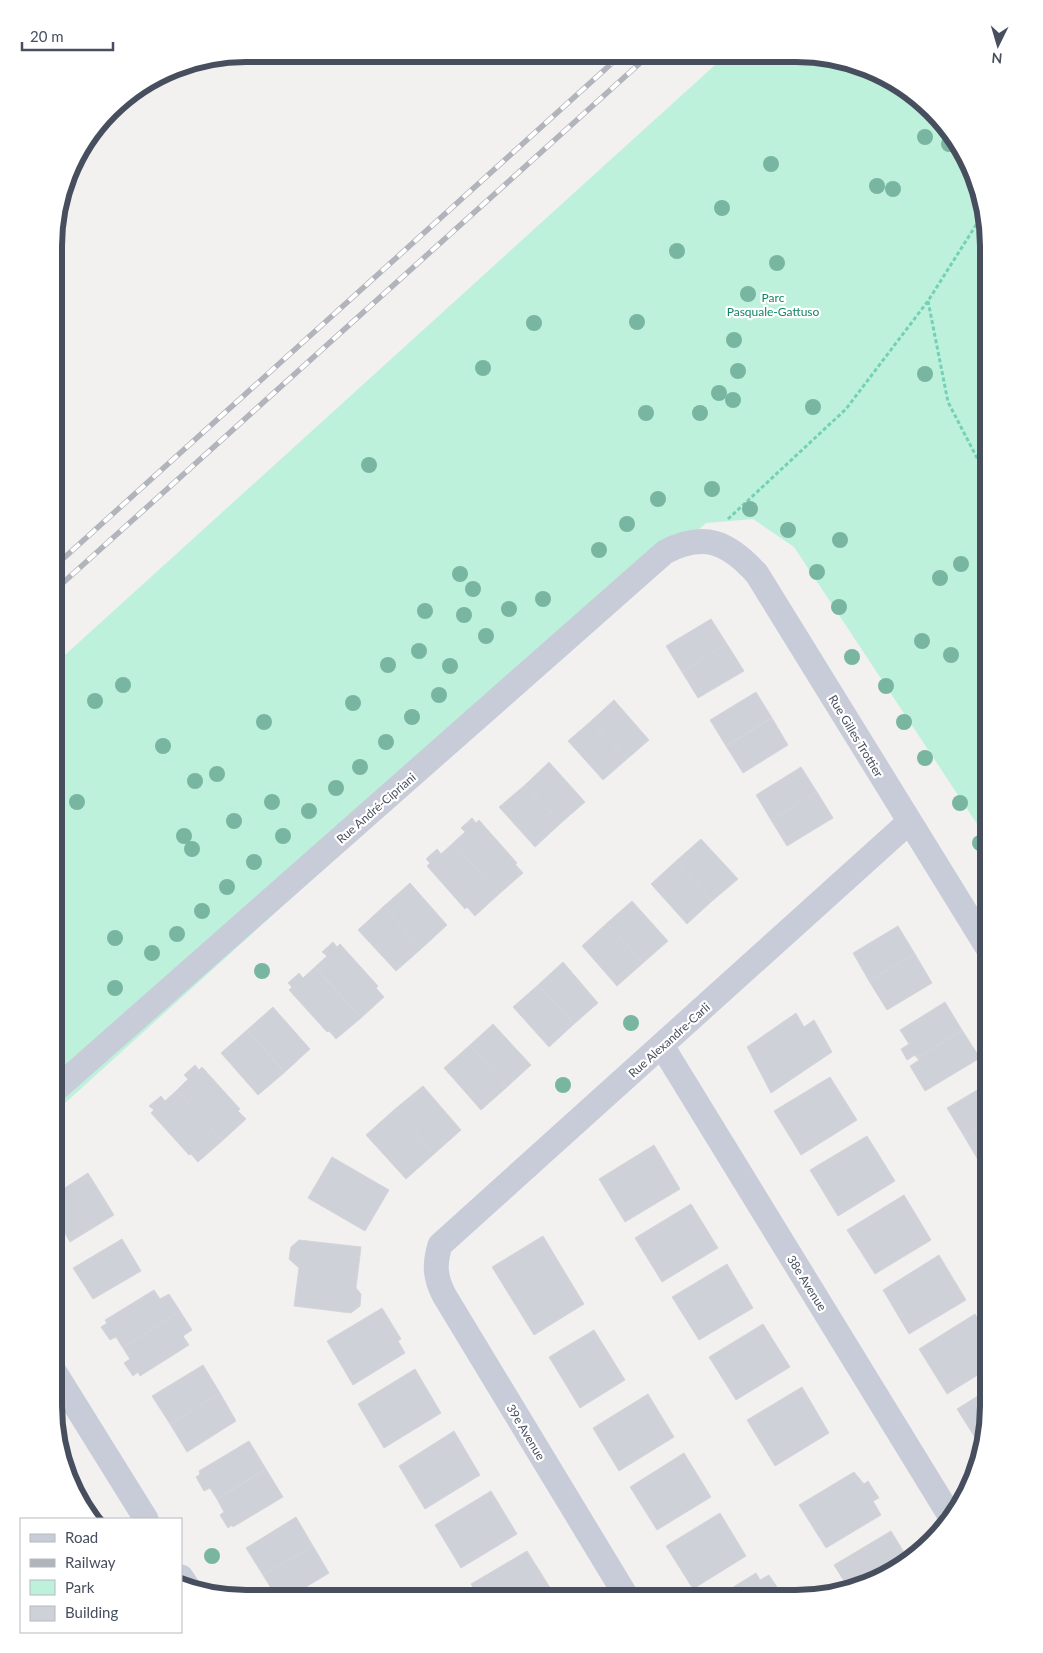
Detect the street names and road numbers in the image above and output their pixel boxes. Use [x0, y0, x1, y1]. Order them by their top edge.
street label: Rue Gilles Trottier [826, 692, 887, 780]
street label: Rue André-Cipriani [333, 770, 419, 846]
street label: Rue Alexandre-Carli [625, 999, 713, 1081]
street label: 38e Avenue [784, 1252, 830, 1314]
street label: 39e Avenue [503, 1401, 549, 1463]

